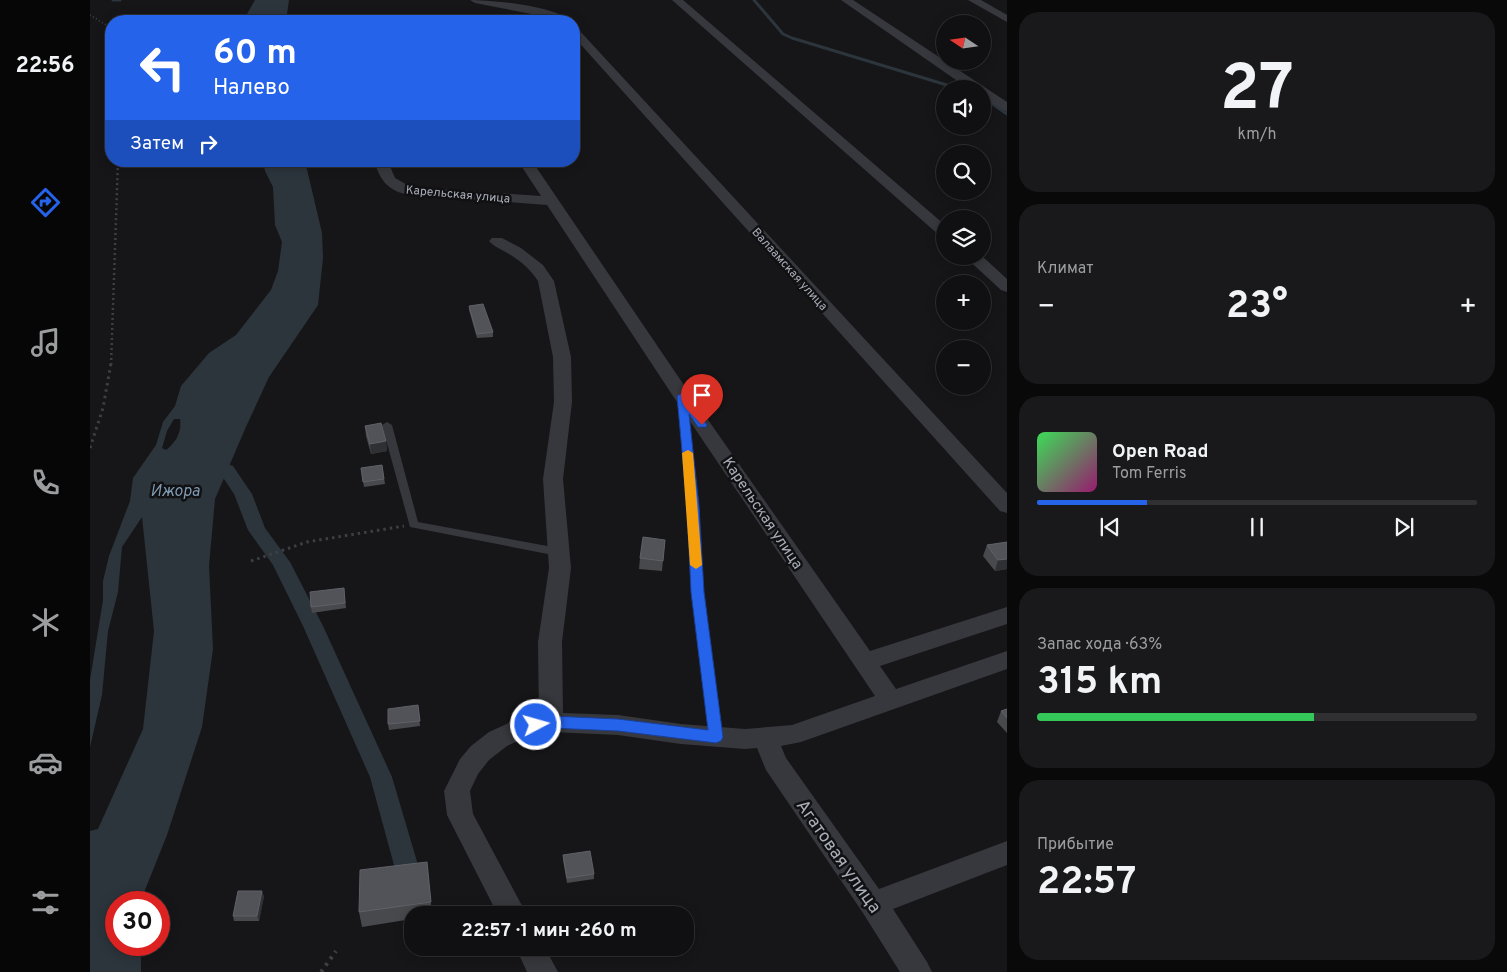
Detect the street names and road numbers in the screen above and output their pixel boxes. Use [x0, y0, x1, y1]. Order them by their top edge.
street label: Карельская улица [405, 182, 511, 208]
street label: Валаамская улица [748, 225, 831, 314]
street label: Карельская улица [717, 454, 806, 573]
street label: Агатовая улица [790, 796, 886, 918]

